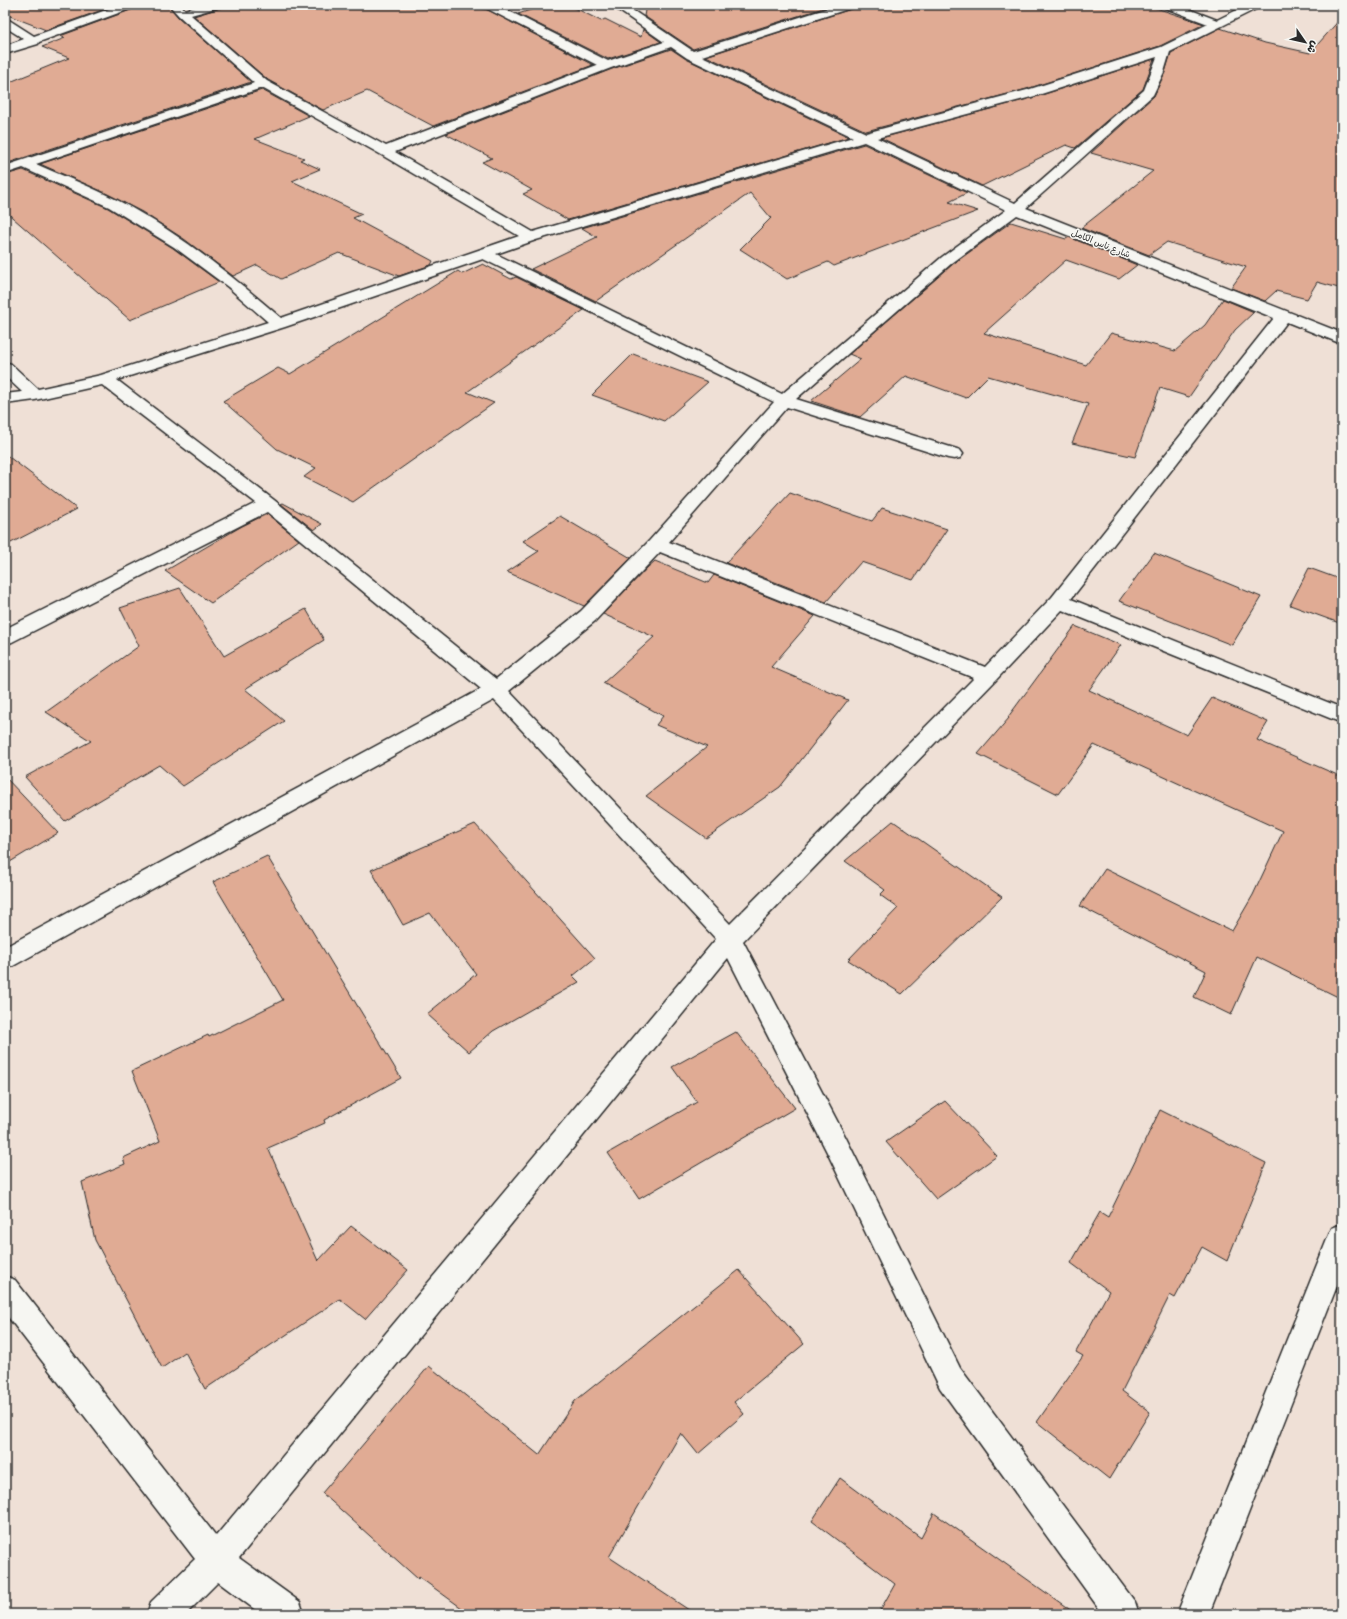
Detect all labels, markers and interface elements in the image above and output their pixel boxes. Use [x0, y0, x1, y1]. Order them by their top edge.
north arrow [1285, 22, 1325, 62]
text: ش [1304, 39, 1323, 57]
street label: شارع ناس الكامل [1070, 226, 1132, 261]

